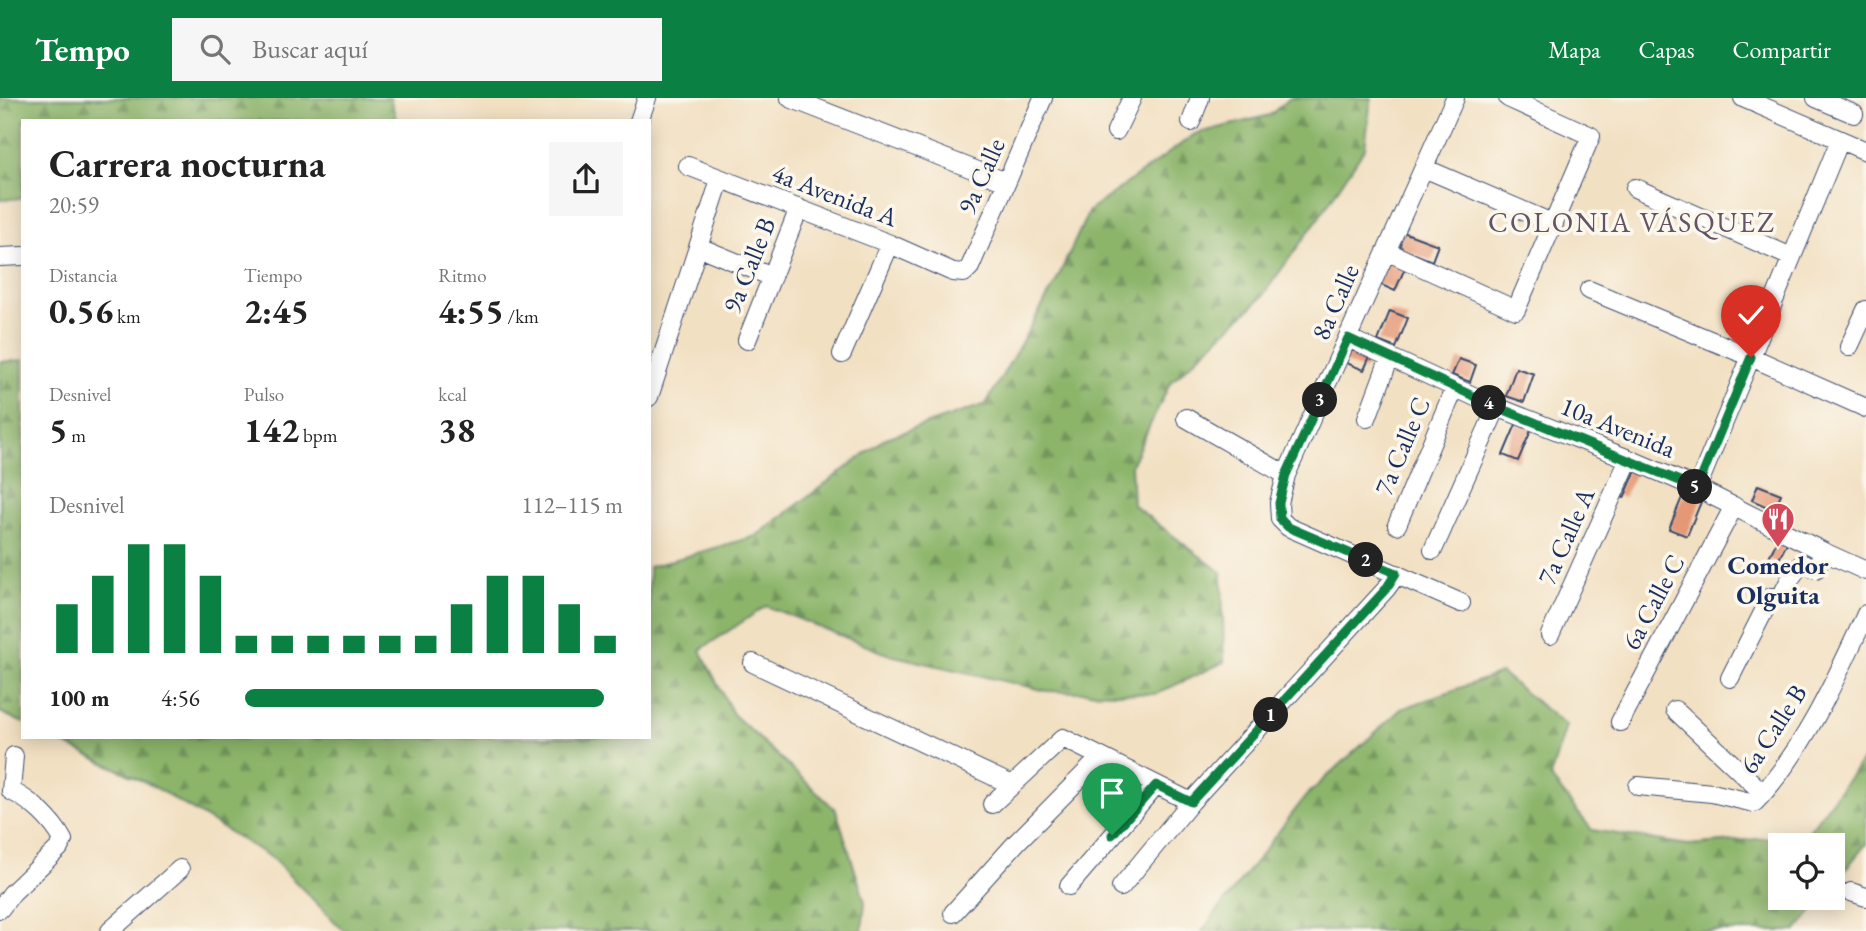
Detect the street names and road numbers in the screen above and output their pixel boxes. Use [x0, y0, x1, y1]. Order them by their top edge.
street label: 9a Calle [949, 133, 1013, 219]
street label: 4a Avenida A [767, 155, 904, 235]
street label: 9a Calle B [715, 212, 783, 318]
street label: 8a Calle [1303, 259, 1367, 345]
street label: 10a Avenida [1555, 389, 1681, 466]
street label: 7a Calle C [1366, 392, 1438, 500]
street label: 7a Calle A [1530, 481, 1603, 590]
street label: 6a Calle C [1614, 548, 1692, 656]
street label: 6a Calle B [1732, 678, 1814, 780]

